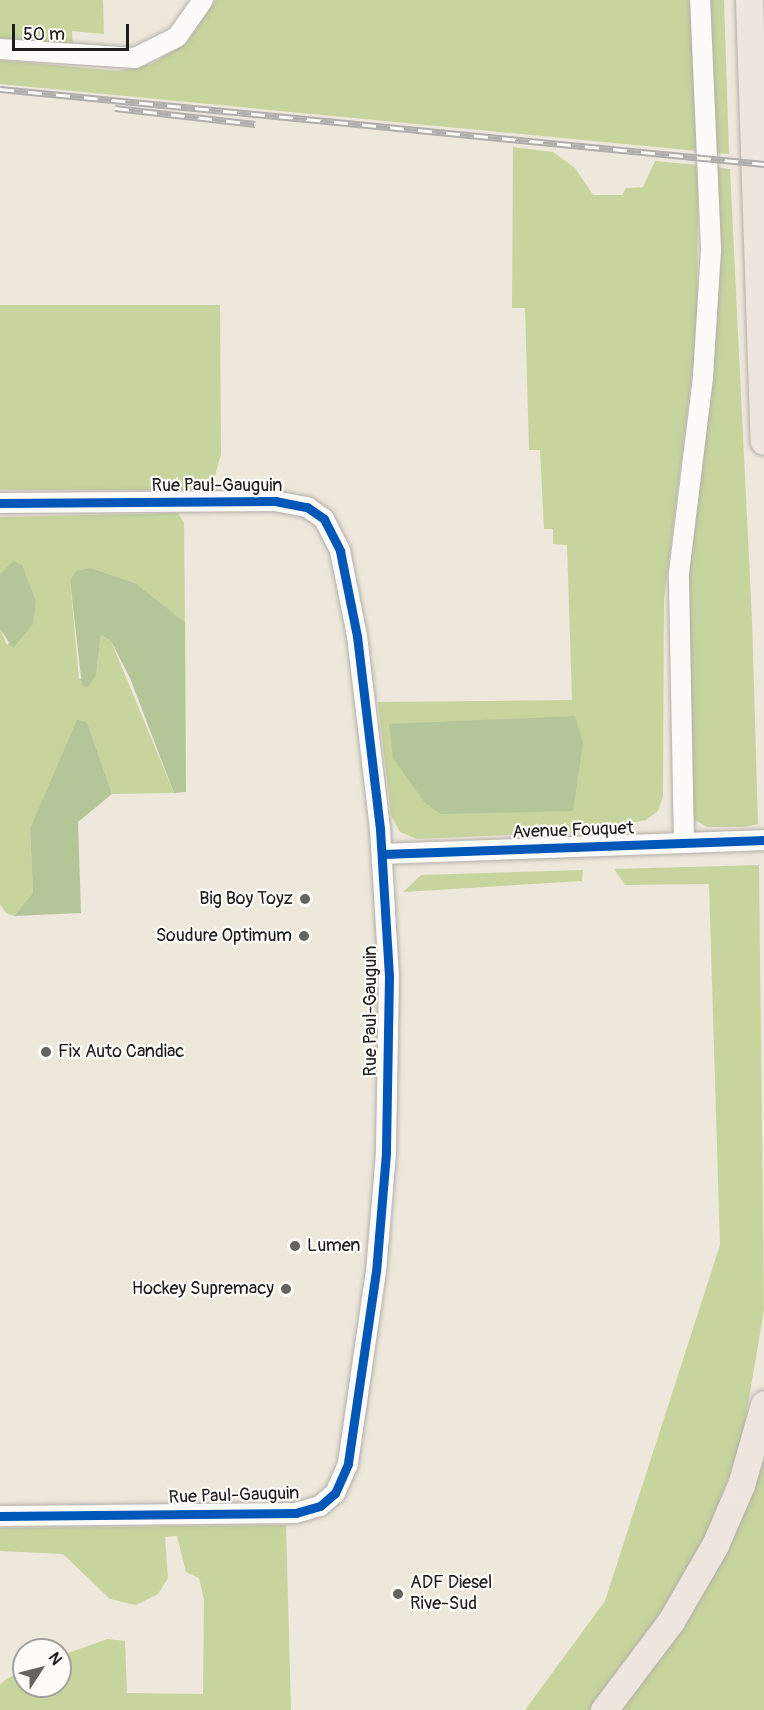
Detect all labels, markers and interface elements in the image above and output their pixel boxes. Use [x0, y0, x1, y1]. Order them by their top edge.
scale bar [15, 12, 132, 50]
text: 50 m [23, 23, 65, 46]
street label: Rue Paul-Gauguin [152, 475, 282, 497]
street label: Avenue Fouquet [512, 818, 634, 844]
place label: Big Boy Toyz [199, 888, 293, 910]
marker: Big Boy Toyz [298, 892, 312, 906]
place label: Soudure Optimum [156, 925, 292, 947]
marker: Soudure Optimum [297, 929, 311, 943]
street label: Rue Paul-Gauguin [360, 946, 382, 1076]
place label: Fix Auto Candiac [58, 1041, 184, 1063]
marker: Fix Auto Candiac [39, 1045, 53, 1059]
place label: Lumen [307, 1235, 360, 1257]
marker: Lumen [288, 1239, 302, 1253]
place label: Hockey Supremacy [132, 1278, 274, 1300]
marker: Hockey Supremacy [279, 1282, 293, 1296]
street label: Rue Paul-Gauguin [168, 1483, 300, 1509]
place label: ADF Diesel Rive-Sud [410, 1573, 492, 1616]
marker: ADF Diesel Rive-Sud [391, 1587, 405, 1601]
north arrow [12, 1638, 72, 1698]
text: N [44, 1648, 66, 1669]

